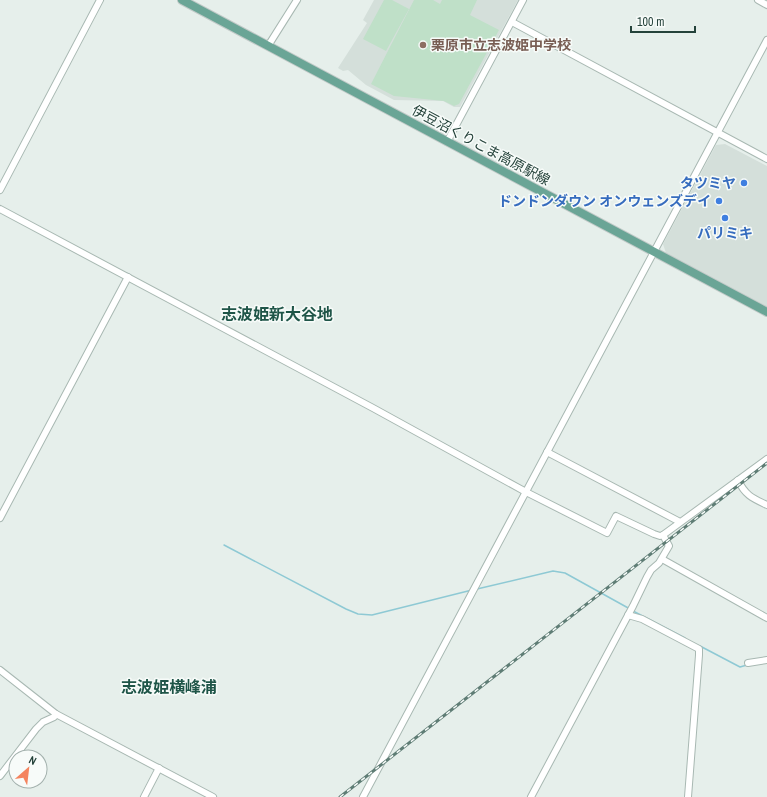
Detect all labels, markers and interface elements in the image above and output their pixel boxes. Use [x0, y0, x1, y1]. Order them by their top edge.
scale bar [631, 8, 695, 34]
text: 100 m [637, 14, 664, 30]
place label: 栗原市立志波姫中学校 [431, 36, 571, 54]
marker: 栗原市立志波姫中学校 [418, 40, 428, 50]
street label: 伊豆沼くりこま高原駅線 [409, 101, 553, 189]
place label: タツミヤ [680, 174, 736, 192]
marker: タツミヤ [739, 178, 749, 188]
place label: ドンドンダウン オンウェンズデイ [498, 192, 711, 210]
marker: ドンドンダウン オンウェンズデイ [714, 196, 724, 206]
marker: パリミキ [720, 213, 730, 223]
place label: パリミキ [697, 224, 753, 242]
district label: 志波姫新大谷地 [221, 303, 333, 325]
district label: 志波姫横峰浦 [121, 676, 217, 698]
north arrow [8, 749, 48, 789]
text: N [27, 752, 39, 768]

